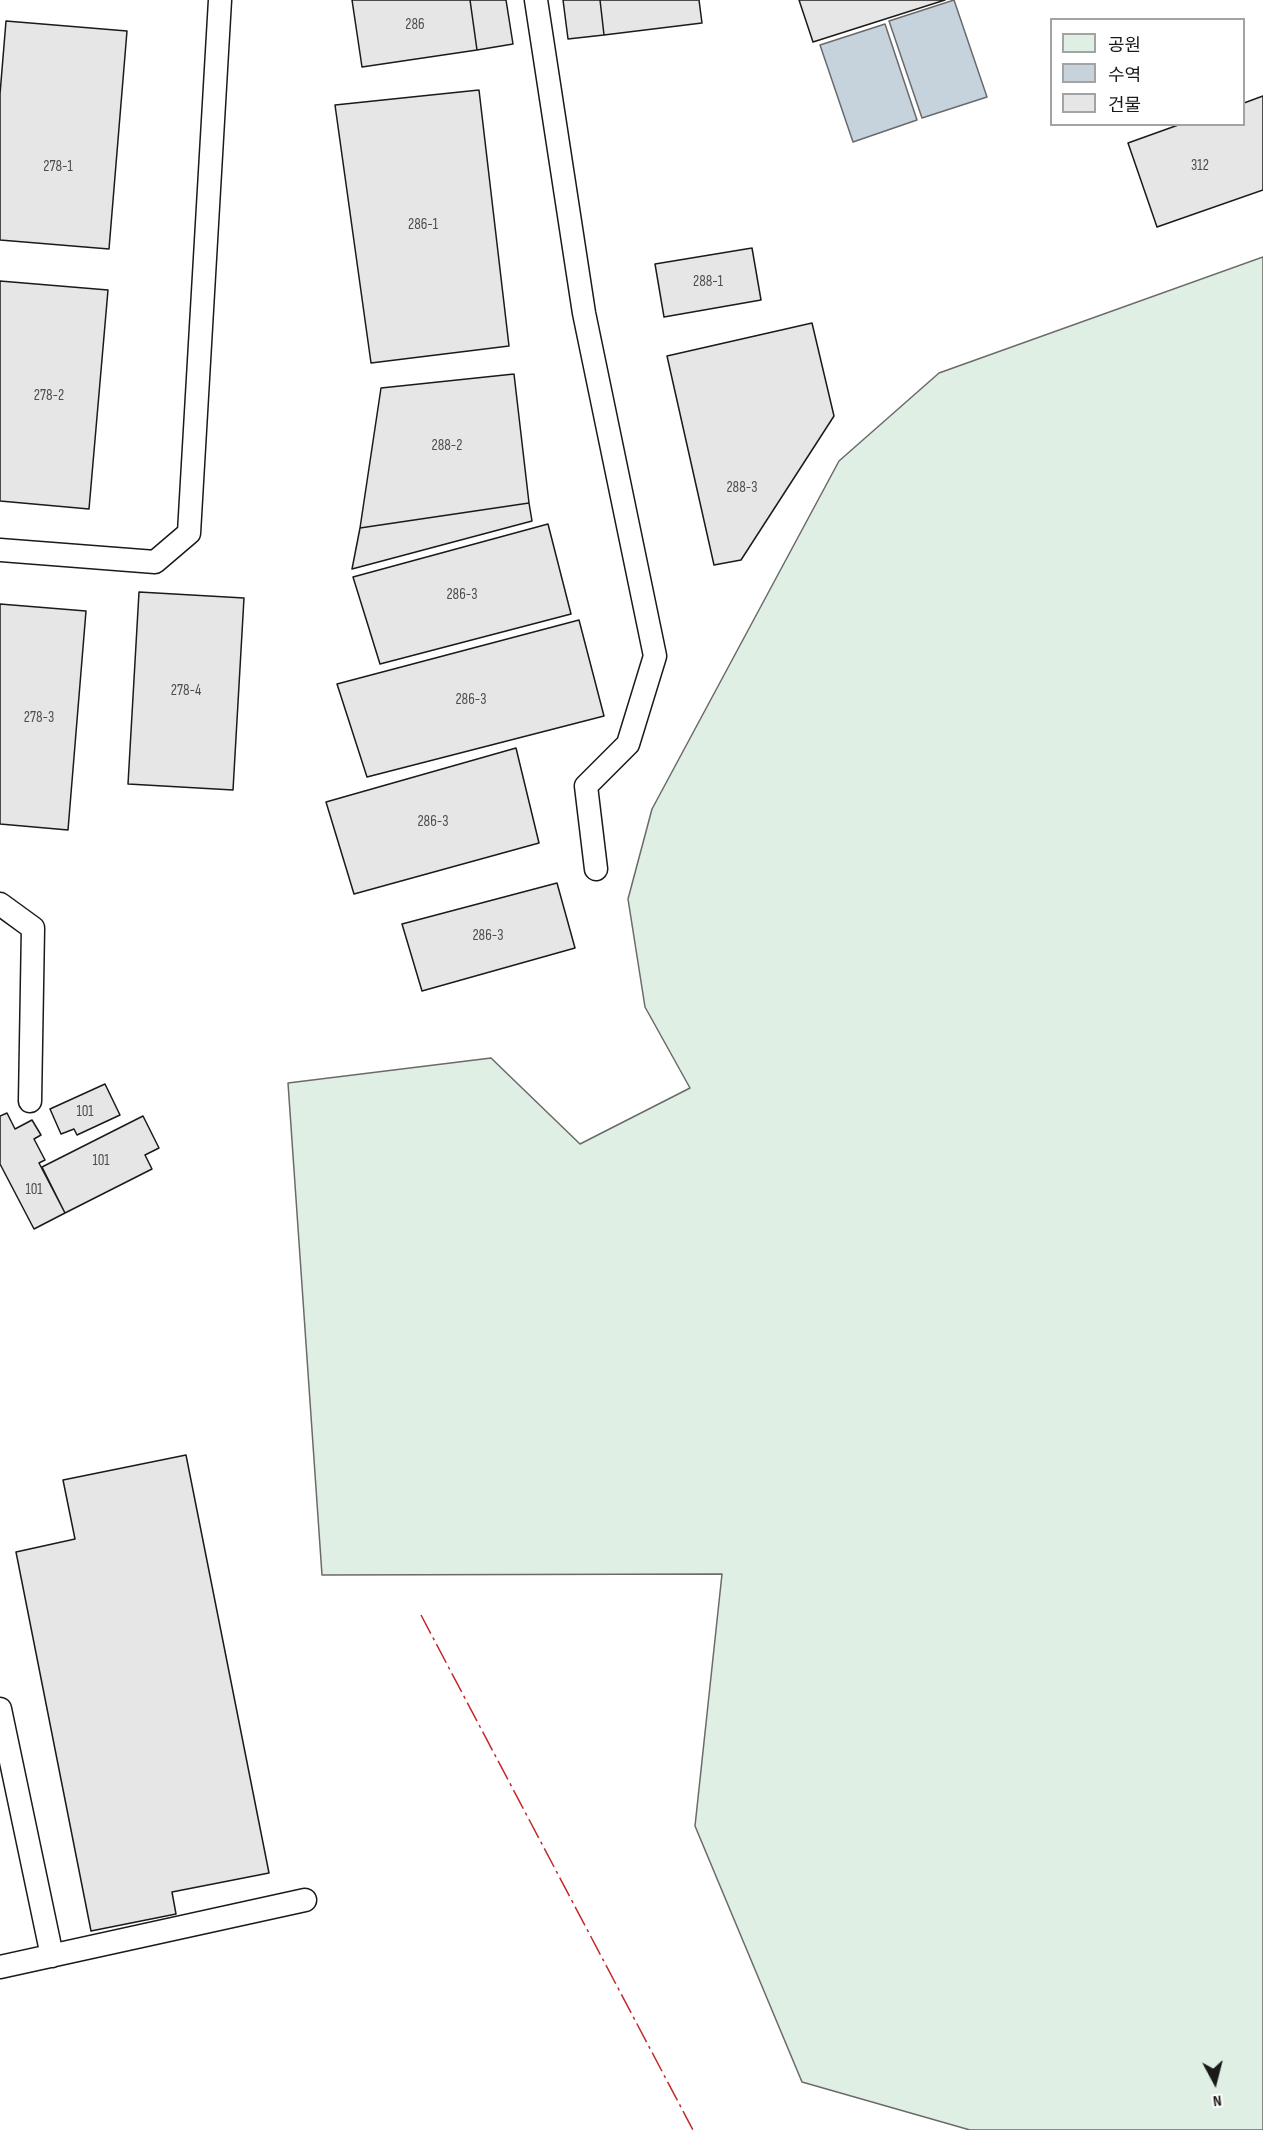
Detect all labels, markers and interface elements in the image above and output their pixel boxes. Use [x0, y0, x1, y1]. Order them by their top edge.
house number: 286 [405, 16, 425, 34]
legend [1050, 18, 1245, 126]
text: 공원 [1108, 35, 1141, 56]
text: 수역 [1108, 65, 1141, 86]
text: 건물 [1108, 95, 1141, 116]
house number: 312 [1191, 157, 1209, 175]
house number: 278-1 [43, 158, 73, 176]
house number: 286-1 [408, 216, 438, 234]
house number: 288-1 [693, 273, 723, 291]
house number: 278-2 [34, 387, 64, 405]
house number: 288-2 [431, 437, 463, 455]
house number: 288-3 [726, 479, 758, 497]
house number: 286-3 [446, 586, 478, 604]
house number: 278-4 [171, 682, 201, 700]
house number: 286-3 [455, 691, 487, 709]
house number: 278-3 [24, 709, 54, 727]
house number: 286-3 [417, 813, 449, 831]
house number: 286-3 [472, 927, 504, 945]
house number: 101 [76, 1103, 94, 1121]
house number: 101 [92, 1152, 110, 1170]
house number: 101 [25, 1181, 43, 1199]
north arrow [1185, 2052, 1245, 2112]
text: N [1212, 2090, 1223, 2110]

